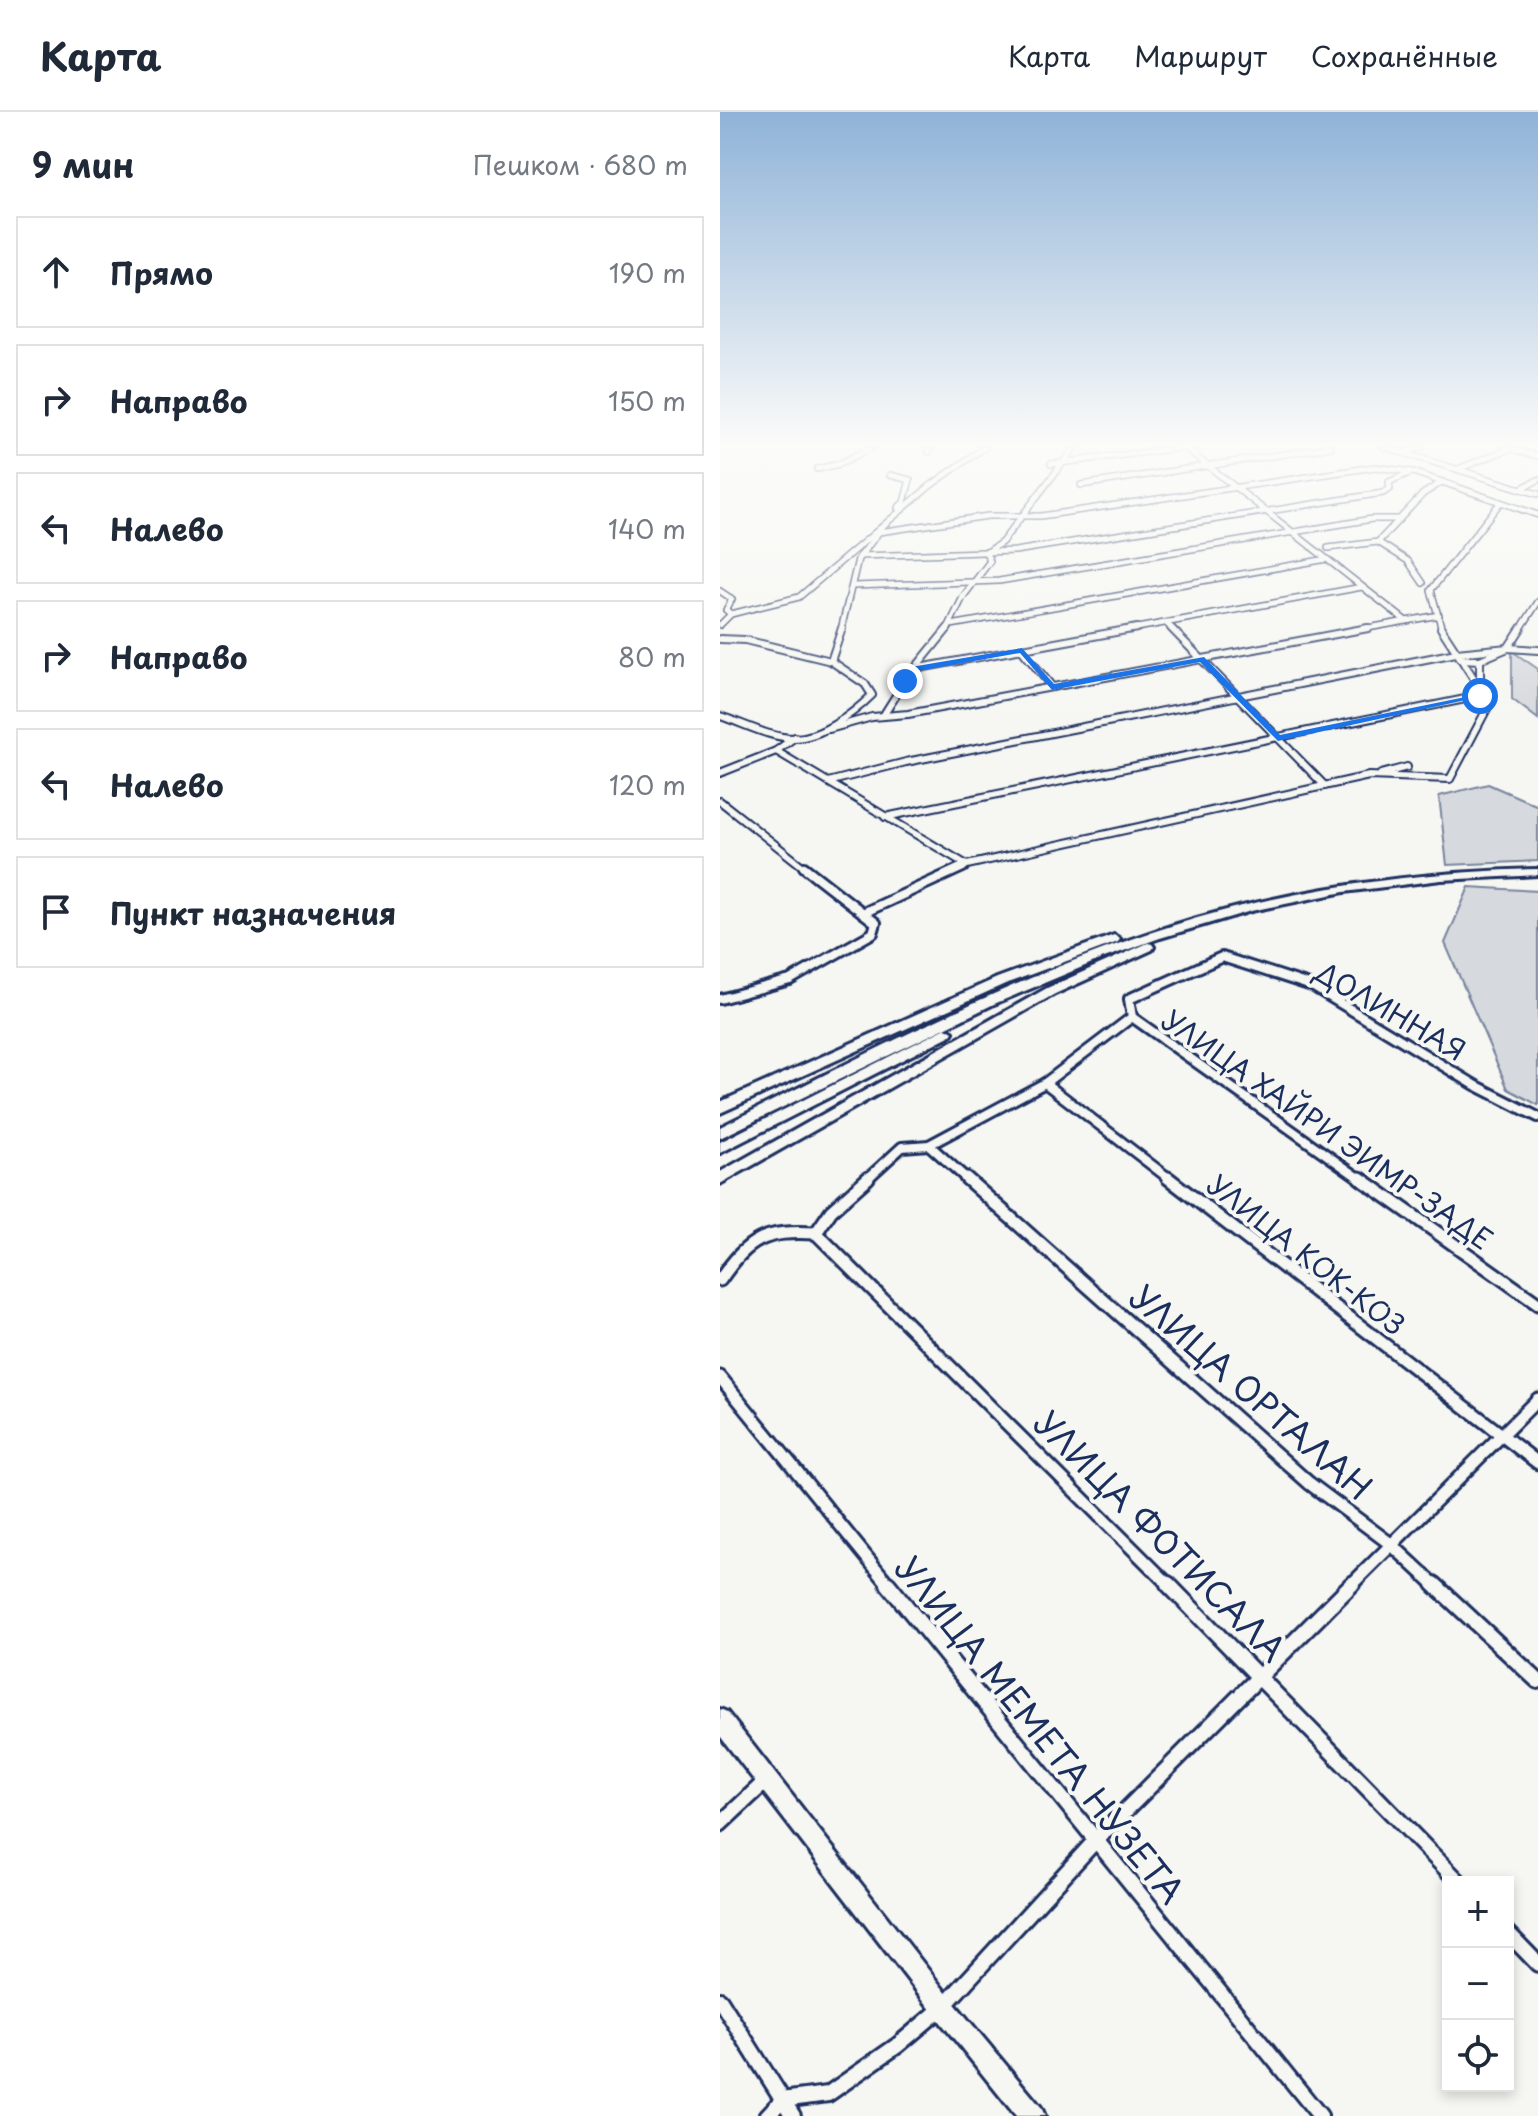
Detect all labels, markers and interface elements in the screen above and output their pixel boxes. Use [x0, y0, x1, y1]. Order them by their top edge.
text: Карта [40, 27, 162, 84]
text: Карта [1008, 34, 1090, 77]
text: Маршрут [1134, 34, 1267, 77]
text: Сохранённые [1311, 34, 1498, 77]
text: 9 мин [32, 138, 134, 190]
text: Пешком · 680 m [473, 145, 688, 184]
icon: ahead [34, 250, 78, 294]
text: Прямо [110, 250, 213, 295]
text: 190 m [609, 253, 686, 292]
icon: right [34, 378, 78, 422]
text: Направо [110, 378, 248, 423]
text: 150 m [608, 381, 686, 420]
icon: left [34, 506, 78, 550]
text: Налево [110, 506, 224, 551]
text: 140 m [608, 509, 686, 548]
icon: right [34, 634, 78, 678]
text: Направо [110, 634, 248, 679]
text: 80 m [618, 637, 686, 676]
route end [887, 663, 923, 699]
route start [1462, 678, 1498, 714]
icon: left [34, 762, 78, 806]
text: Налево [110, 762, 224, 807]
text: 120 m [609, 765, 686, 804]
icon: arrive [34, 890, 78, 934]
text: Пункт назначения [110, 890, 396, 935]
street label: ДОЛИННАЯ [1307, 949, 1474, 1070]
street label: УЛИЦА ХАЙРИ ЭИМР-ЗАДЕ [1154, 998, 1502, 1260]
street label: УЛИЦА КОК-КОЗ [1199, 1163, 1415, 1345]
street label: УЛИЦА ОРТАЛАН [1119, 1271, 1385, 1511]
street label: УЛИЦА ФОТИСАЛА [1023, 1397, 1299, 1673]
street label: УЛИЦА МЕМЕТА НУЗЕТА [884, 1544, 1198, 1914]
map controls [1442, 1876, 1514, 2092]
button: + [1442, 1876, 1514, 1948]
button: − [1442, 1948, 1514, 2020]
button: locate [1442, 2020, 1514, 2092]

